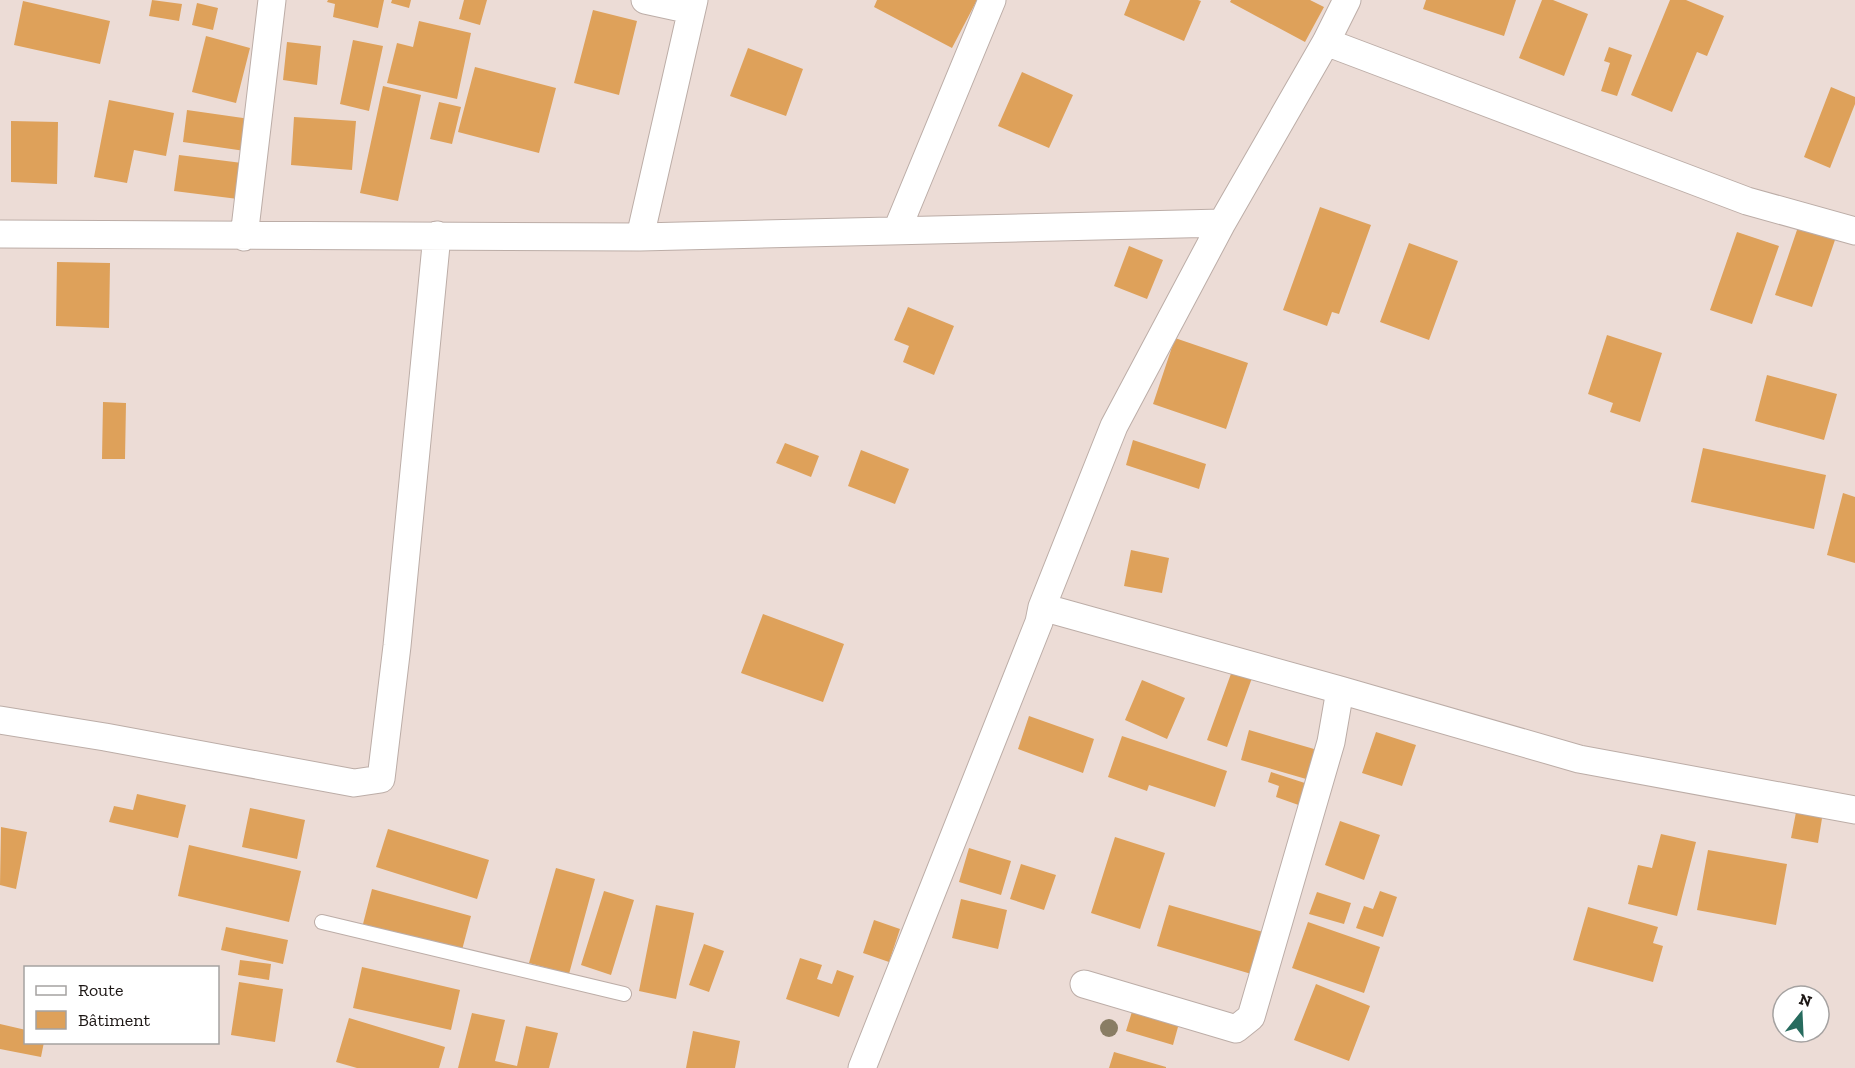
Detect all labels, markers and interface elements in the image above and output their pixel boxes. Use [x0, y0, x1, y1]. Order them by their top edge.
legend [24, 966, 219, 1044]
text: Route [78, 979, 123, 1001]
north arrow [1771, 984, 1831, 1044]
text: N [1797, 989, 1814, 1011]
text: Bâtiment [78, 1009, 151, 1031]

